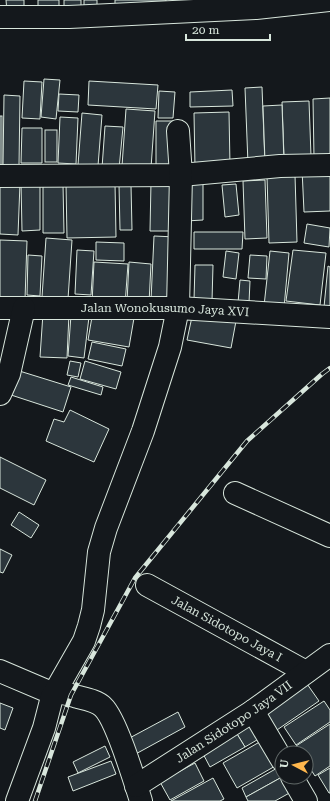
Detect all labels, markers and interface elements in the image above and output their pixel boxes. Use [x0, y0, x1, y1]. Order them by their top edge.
scale bar [186, 16, 270, 42]
text: 20 m [192, 23, 219, 37]
street label: Jalan Wonokusumo Jaya XVI [81, 301, 250, 319]
street label: Jalan Sidotopo Jaya I [169, 593, 285, 665]
street label: Jalan Sidotopo Jaya VII [173, 678, 295, 766]
north arrow [274, 745, 314, 785]
text: U [278, 758, 292, 769]

